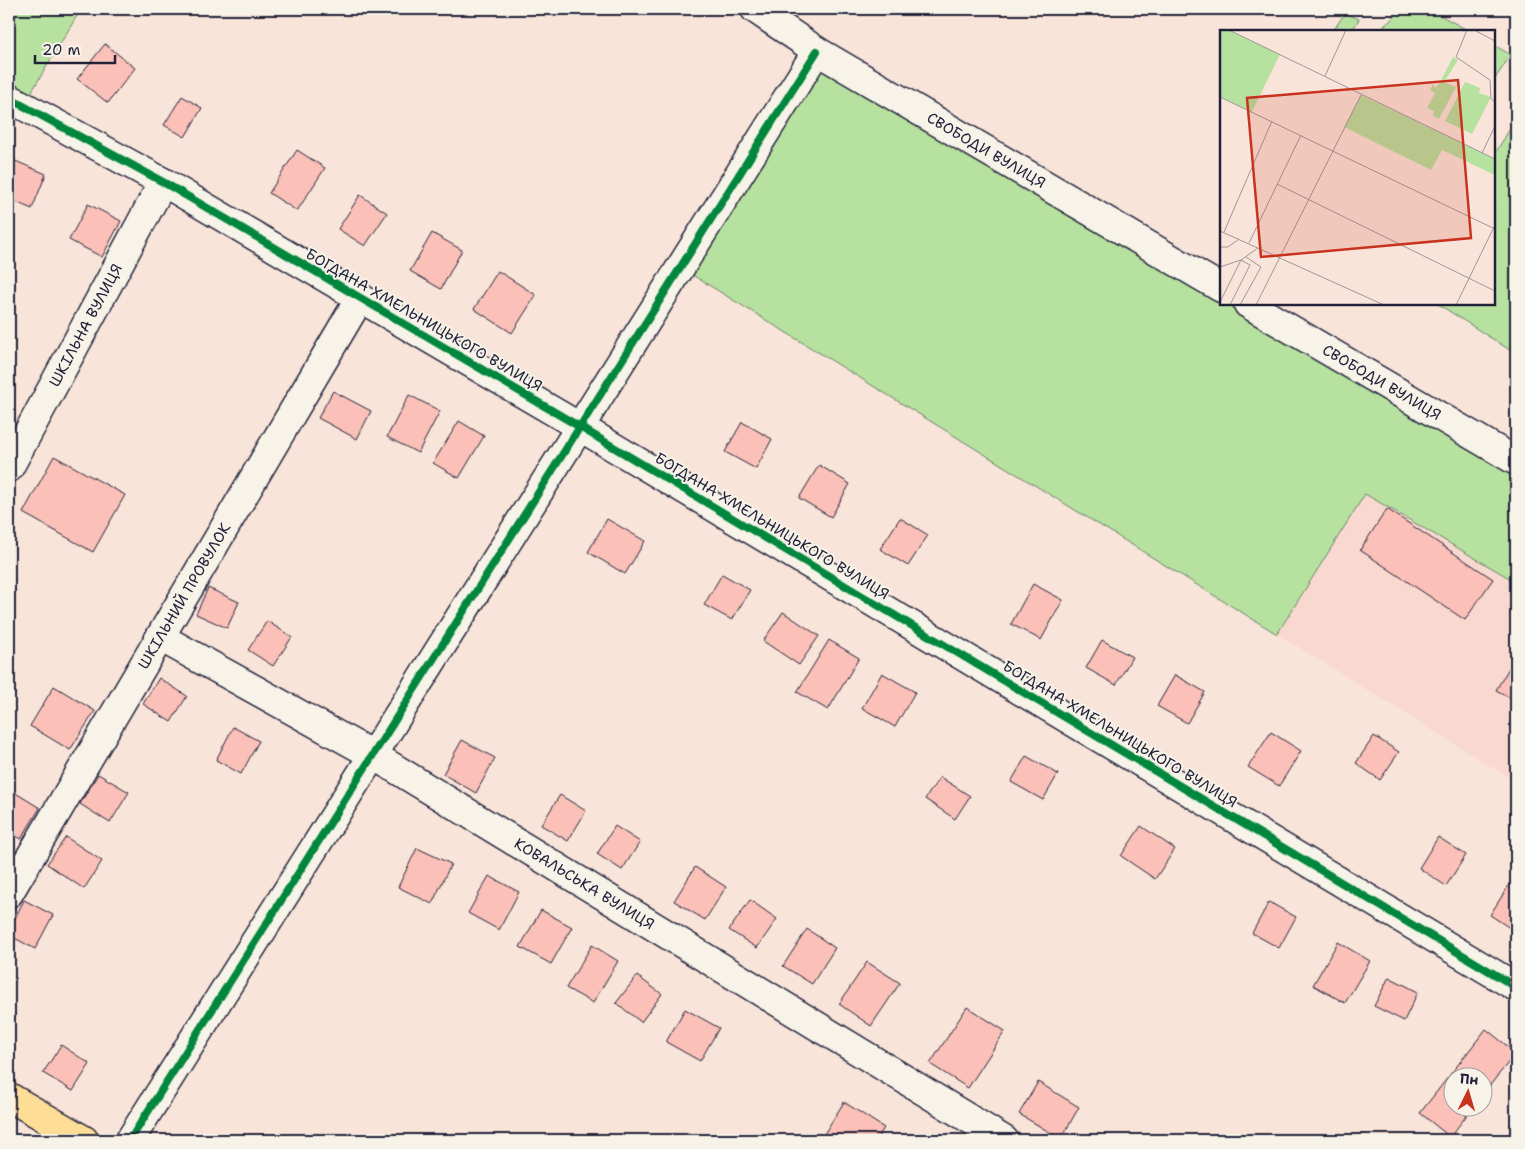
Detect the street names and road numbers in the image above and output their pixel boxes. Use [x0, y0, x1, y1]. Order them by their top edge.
street label: СВОБОДИ ВУЛИЦЯ [923, 108, 1049, 193]
street label: БОГДАНА ХМЕЛЬНИЦЬКОГО ВУЛИЦЯ [302, 244, 546, 396]
street label: ШКІЛЬНА ВУЛИЦЯ [45, 260, 127, 390]
street label: СВОБОДИ ВУЛИЦЯ [1319, 340, 1445, 425]
street label: БОГДАНА ХМЕЛЬНИЦЬКОГО ВУЛИЦЯ [651, 448, 893, 604]
street label: ШКІЛЬНИЙ ПРОВУЛОК [133, 519, 235, 673]
street label: БОГДАНА ХМЕЛЬНИЦЬКОГО ВУЛИЦЯ [999, 656, 1241, 812]
street label: КОВАЛЬСЬКА ВУЛИЦЯ [510, 833, 658, 934]

